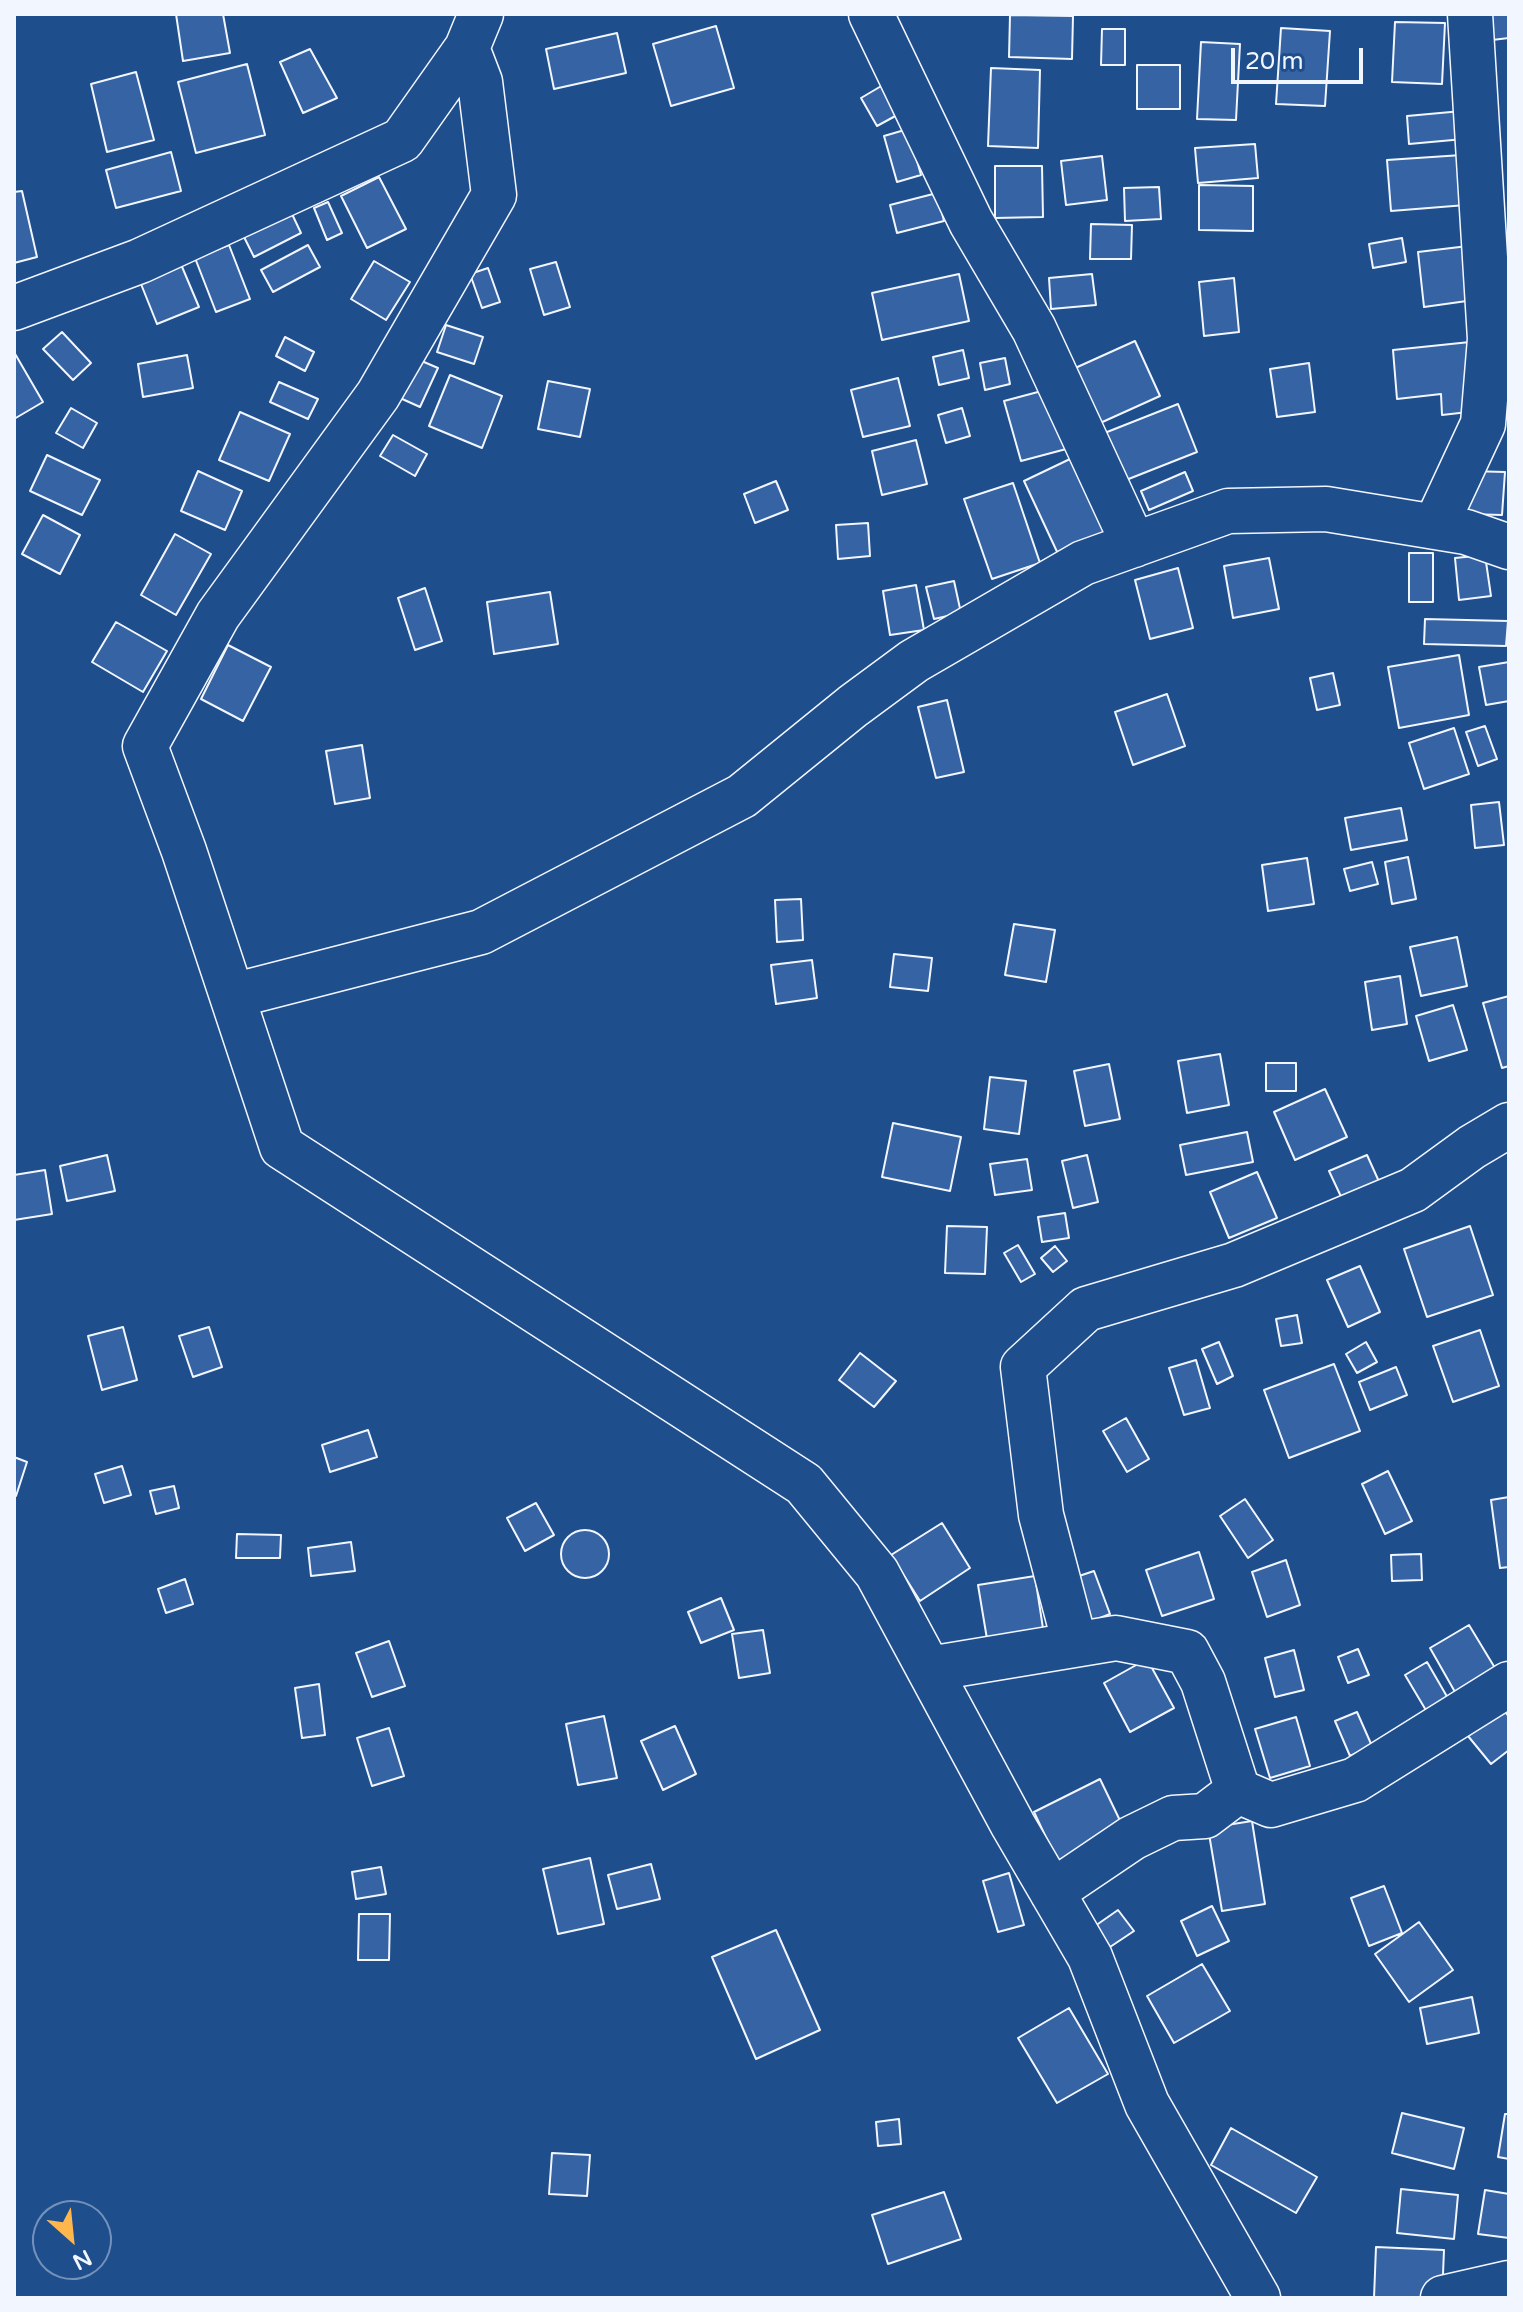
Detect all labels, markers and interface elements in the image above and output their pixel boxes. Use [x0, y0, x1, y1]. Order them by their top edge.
scale bar [1235, 32, 1367, 82]
text: 20 m [1245, 47, 1303, 76]
north arrow [32, 2200, 112, 2280]
text: N [68, 2244, 96, 2275]

